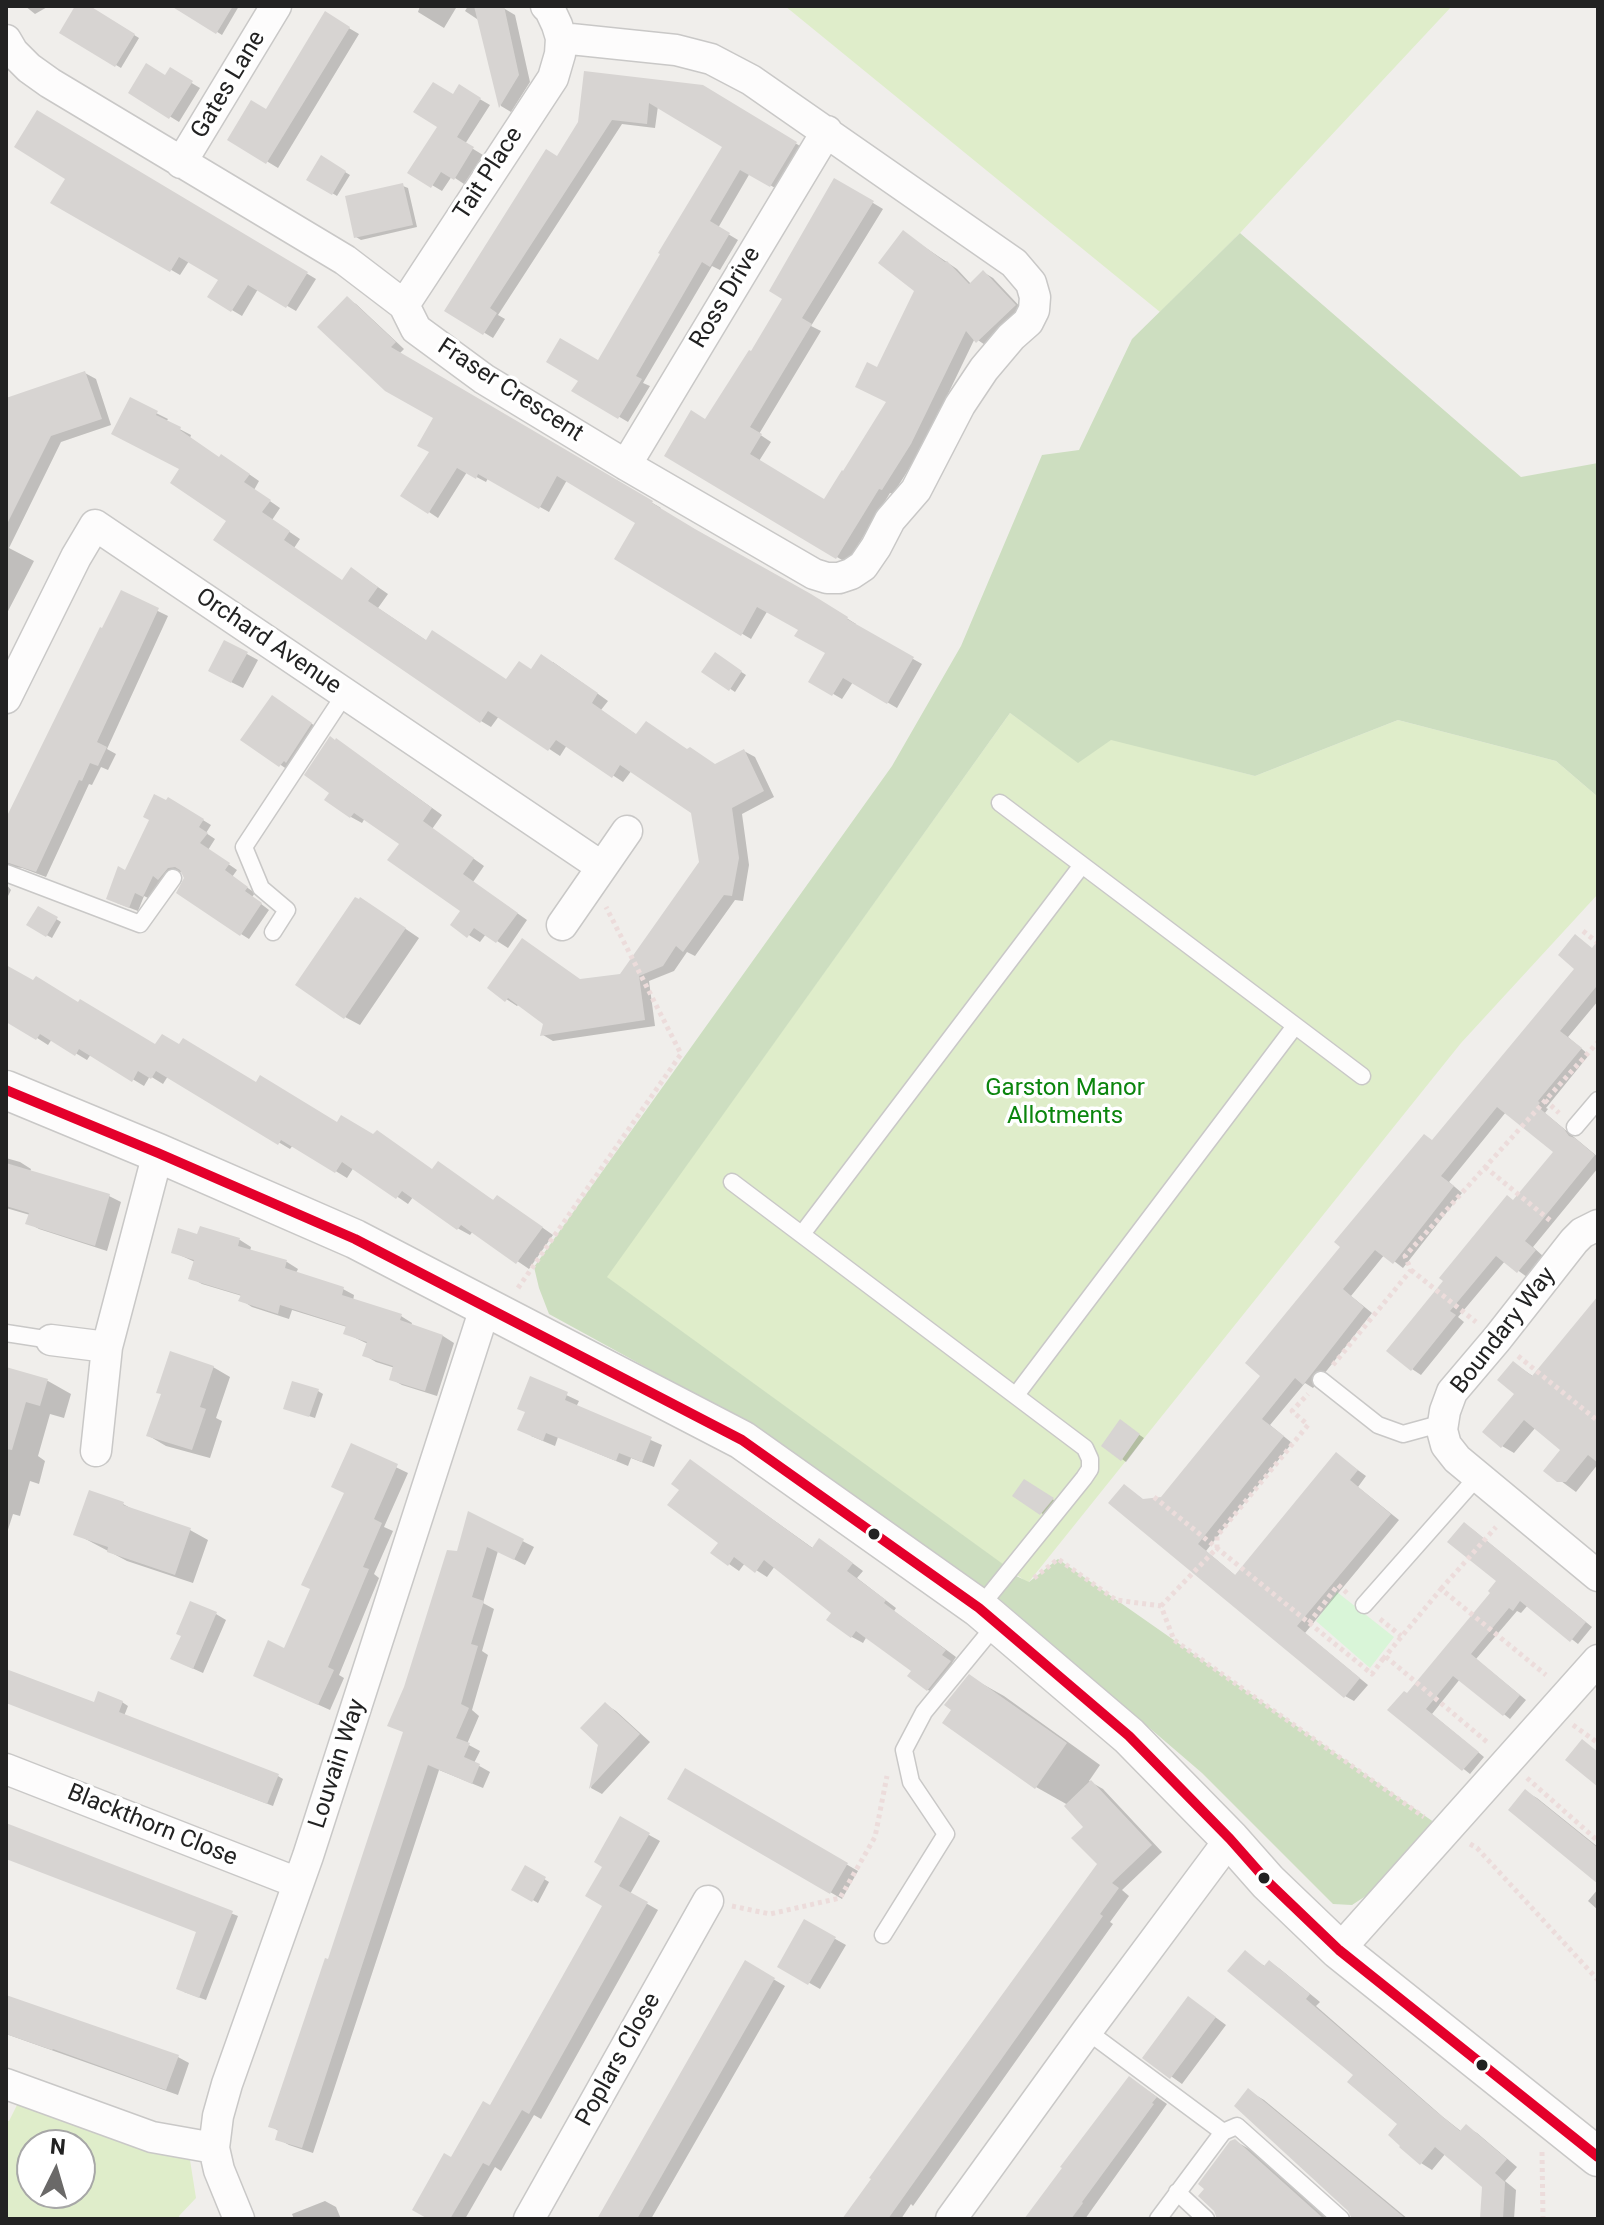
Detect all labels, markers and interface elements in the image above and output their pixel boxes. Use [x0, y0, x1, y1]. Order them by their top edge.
street label: Gates Lane [186, 26, 272, 144]
street label: Tait Place [448, 122, 530, 226]
street label: Ross Drive [685, 242, 767, 354]
street label: Fraser Crescent [432, 333, 588, 449]
street label: Orchard Avenue [190, 583, 346, 701]
park label: Garston Manor Allotments [985, 1075, 1145, 1131]
street label: Boundary Way [1446, 1262, 1562, 1400]
unlabelled marker [866, 1526, 882, 1542]
street label: Louvain Way [304, 1696, 372, 1832]
street label: Blackthorn Close [63, 1779, 241, 1873]
unlabelled marker [1256, 1870, 1272, 1886]
street label: Poplars Close [571, 1988, 667, 2132]
unlabelled marker [1474, 2057, 1490, 2073]
north arrow [16, 2129, 96, 2209]
text: N [49, 2133, 67, 2160]

